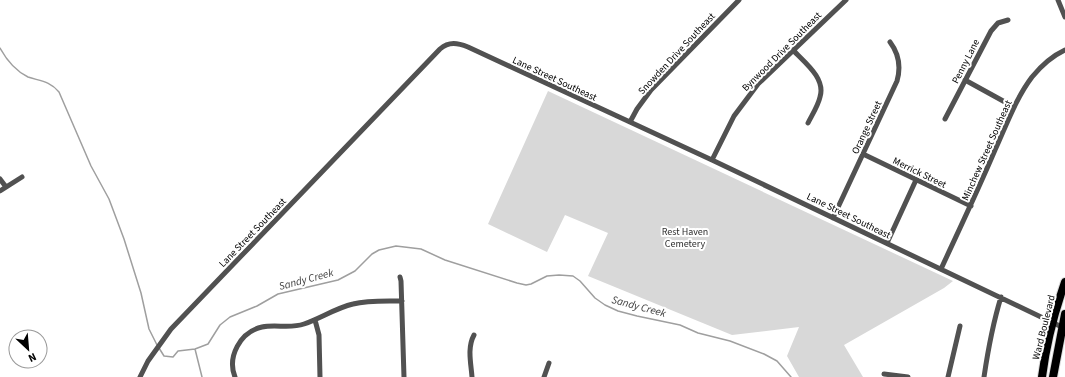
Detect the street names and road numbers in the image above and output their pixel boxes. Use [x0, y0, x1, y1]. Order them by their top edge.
street label: Bynwood Drive Southeast [739, 8, 825, 95]
street label: Snowden Drive Southeast [635, 9, 719, 98]
street label: Penny Lane [949, 37, 983, 86]
street label: Lane Street Southeast [510, 53, 600, 105]
street label: Minchew Street Southeast [958, 97, 1016, 203]
street label: Orange Street [848, 98, 886, 156]
street label: Merrick Street [890, 154, 949, 192]
street label: Lane Street Southeast [804, 190, 893, 243]
street label: Lane Street Southeast [216, 194, 290, 271]
street label: Ward Boulevard [1029, 293, 1059, 361]

